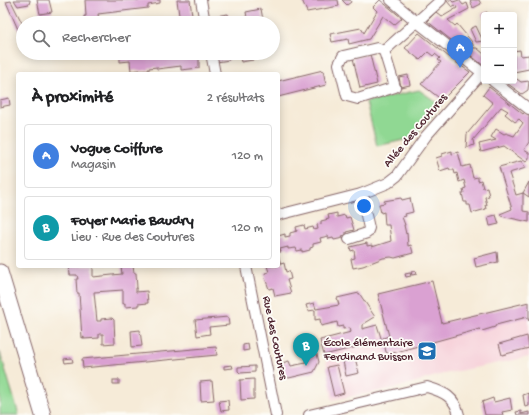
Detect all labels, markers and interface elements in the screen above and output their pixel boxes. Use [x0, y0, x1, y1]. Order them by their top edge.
map controls [481, 12, 517, 84]
button: + [481, 12, 517, 48]
search box [16, 16, 280, 60]
icon: search [30, 27, 52, 49]
text: Rechercher [62, 29, 130, 47]
pin: A [447, 35, 473, 68]
button: − [481, 48, 517, 84]
text: À proximité [32, 88, 113, 108]
text: 2 résultats [207, 91, 264, 106]
street label: Allée des Coutures [381, 91, 451, 171]
text: Vogue Coiffure [71, 140, 162, 158]
text: A [42, 149, 50, 164]
text: 120 m [232, 149, 263, 164]
text: Magasin [71, 158, 116, 173]
your location [354, 196, 374, 216]
text: Foyer Marie Baudry [71, 212, 194, 230]
text: B [43, 221, 49, 236]
text: 120 m [232, 221, 263, 236]
text: Lieu · Rue des Coutures [71, 230, 194, 245]
street label: Rue des Coutures [258, 295, 290, 382]
pin: B [293, 333, 319, 366]
place label: École élémentaire Ferdinand Buisson [323, 337, 414, 365]
school or university icon: École élémentaire Ferdinand Buisson [416, 340, 438, 362]

